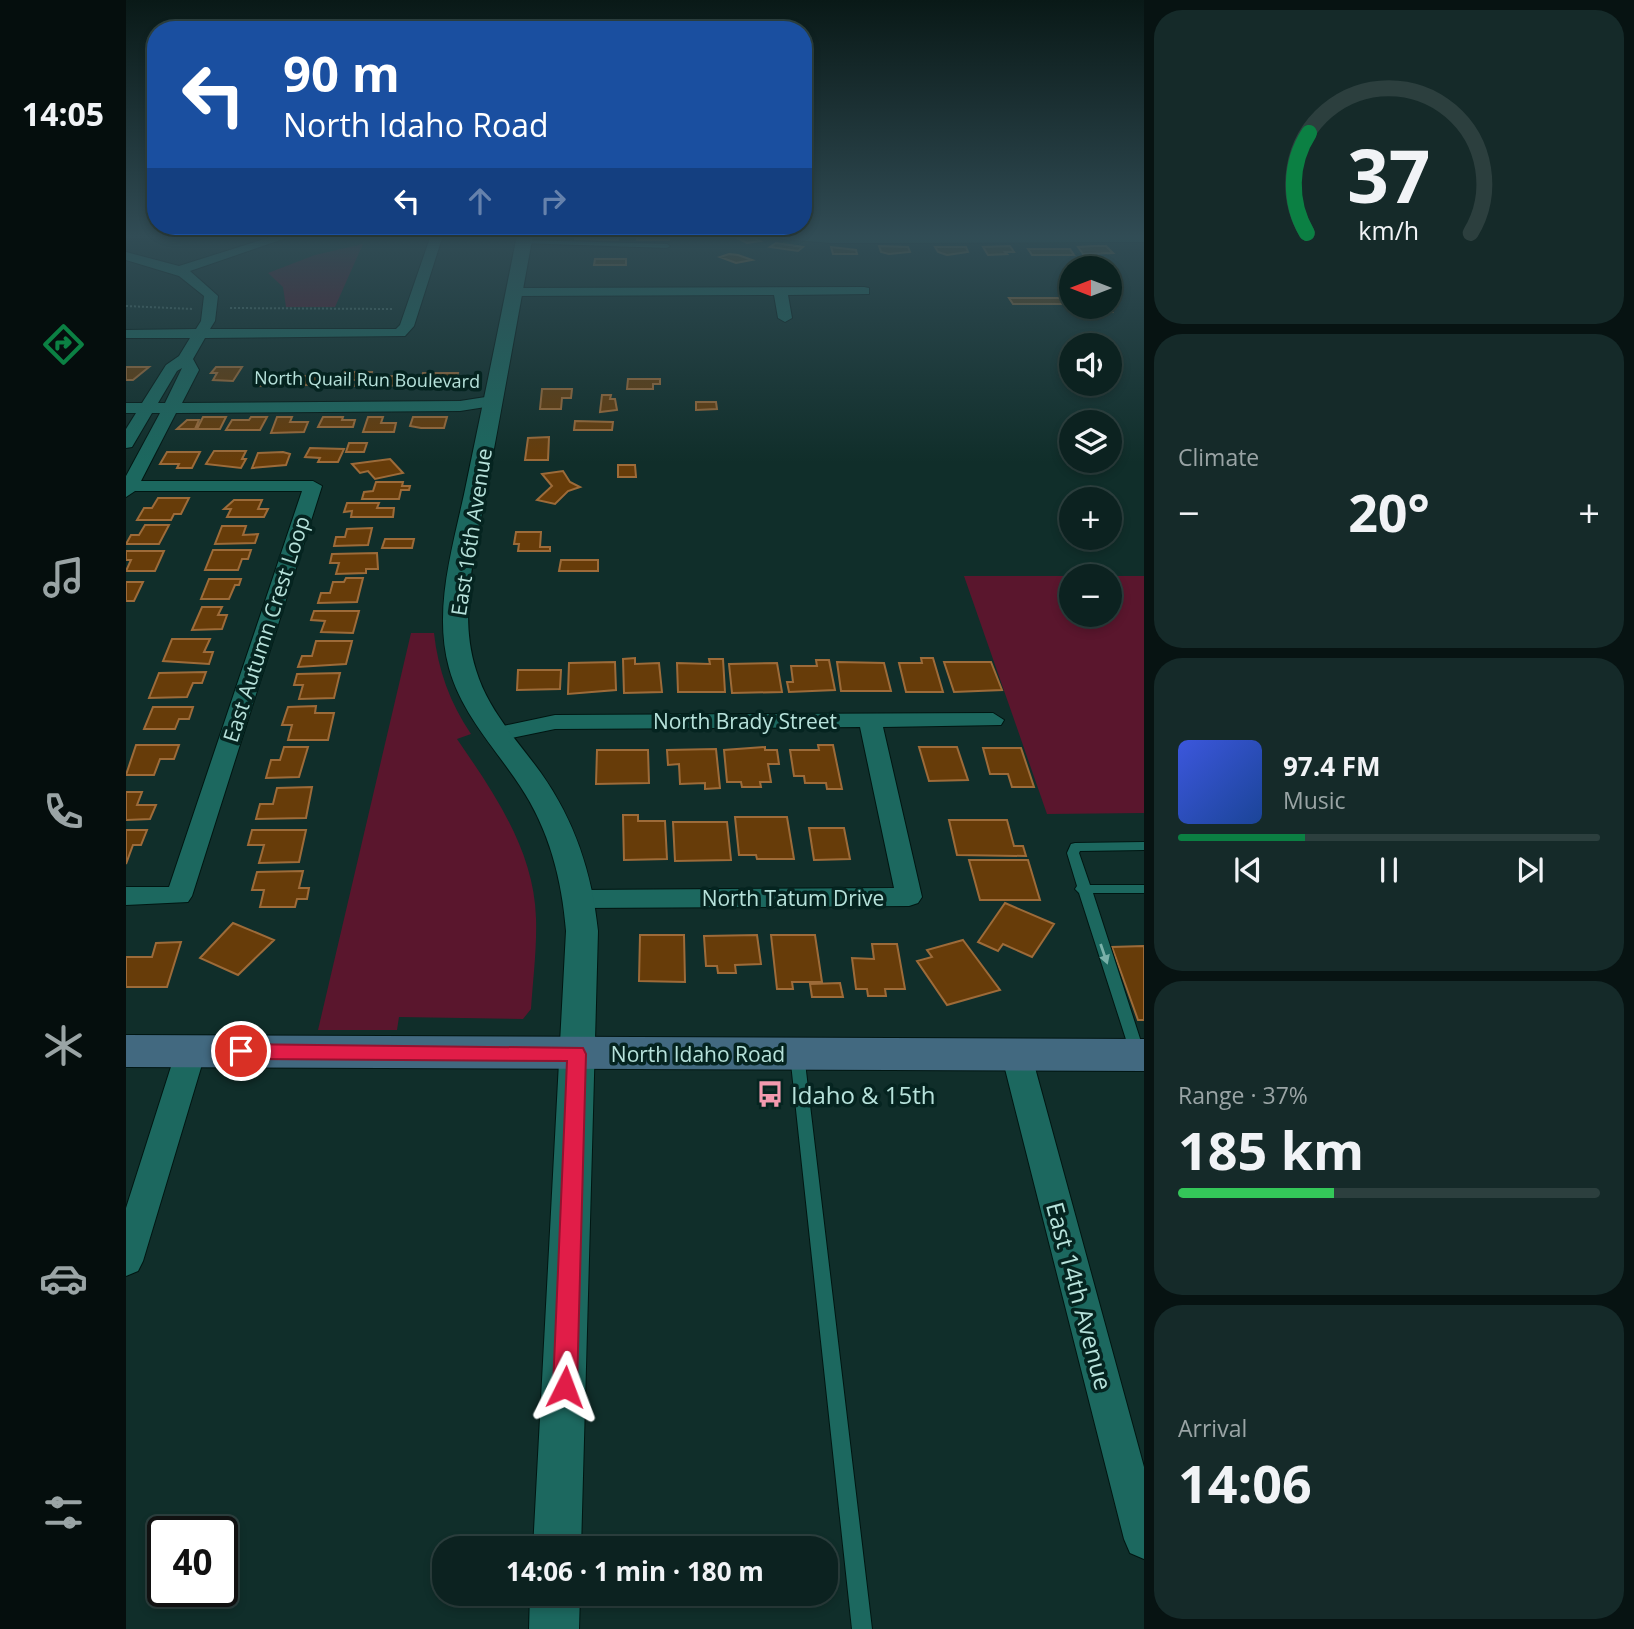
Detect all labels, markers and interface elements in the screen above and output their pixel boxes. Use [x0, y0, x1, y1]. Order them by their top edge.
text: 90 m [283, 40, 400, 106]
icon: left [168, 49, 259, 140]
text: 14:05 [22, 92, 104, 135]
text: North Idaho Road [283, 103, 549, 146]
text: 37 [1347, 125, 1431, 224]
icon: left [388, 182, 426, 220]
icon: ahead [461, 182, 499, 220]
icon: right [534, 182, 572, 220]
text: km/h [1359, 213, 1419, 247]
north arrow [1059, 256, 1122, 318]
map controls [1059, 256, 1122, 627]
icon: directions [39, 320, 88, 369]
button: sound [1059, 333, 1122, 396]
street label: North Quail Run Boulevard [254, 365, 480, 393]
button: layers [1059, 410, 1122, 473]
text: Climate [1178, 441, 1259, 473]
street label: East 16th Avenue [444, 446, 498, 618]
text: 20° [1348, 476, 1430, 547]
text: − [1178, 486, 1200, 538]
text: + [1578, 486, 1600, 538]
button: + [1059, 487, 1122, 550]
street label: East Autumn Crest Loop [216, 512, 316, 746]
icon: music [39, 553, 88, 602]
button: − [1059, 564, 1122, 627]
street label: North Brady Street [653, 707, 837, 735]
text: 97.4 FM [1283, 748, 1381, 784]
text: Music [1283, 784, 1346, 816]
icon: phone [39, 787, 88, 836]
icon: previous [1229, 851, 1267, 889]
icon: pause [1370, 851, 1408, 889]
icon: next [1511, 851, 1549, 889]
street label: North Tatum Drive [702, 884, 884, 912]
one-way arrow [1099, 943, 1110, 964]
icon: climate [39, 1021, 88, 1070]
pin [211, 1021, 271, 1081]
icon: arrive [222, 1032, 260, 1070]
street label: North Idaho Road [611, 1040, 785, 1068]
place label: Idaho & 15th [791, 1078, 936, 1111]
bus stop icon: Idaho & 15th [755, 1079, 785, 1109]
text: Range · 37% [1178, 1079, 1308, 1111]
text: 185 km [1178, 1114, 1364, 1185]
street label: East 14th Avenue [1039, 1198, 1121, 1394]
icon: car [39, 1254, 88, 1303]
position arrow [528, 1350, 602, 1424]
text: Arrival [1178, 1412, 1247, 1444]
text: 14:06 [1178, 1447, 1312, 1518]
icon: filters [39, 1488, 88, 1537]
speed limit sign: 40 [147, 1516, 238, 1607]
text: 14:06 · 1 min · 180 m [506, 1553, 764, 1589]

